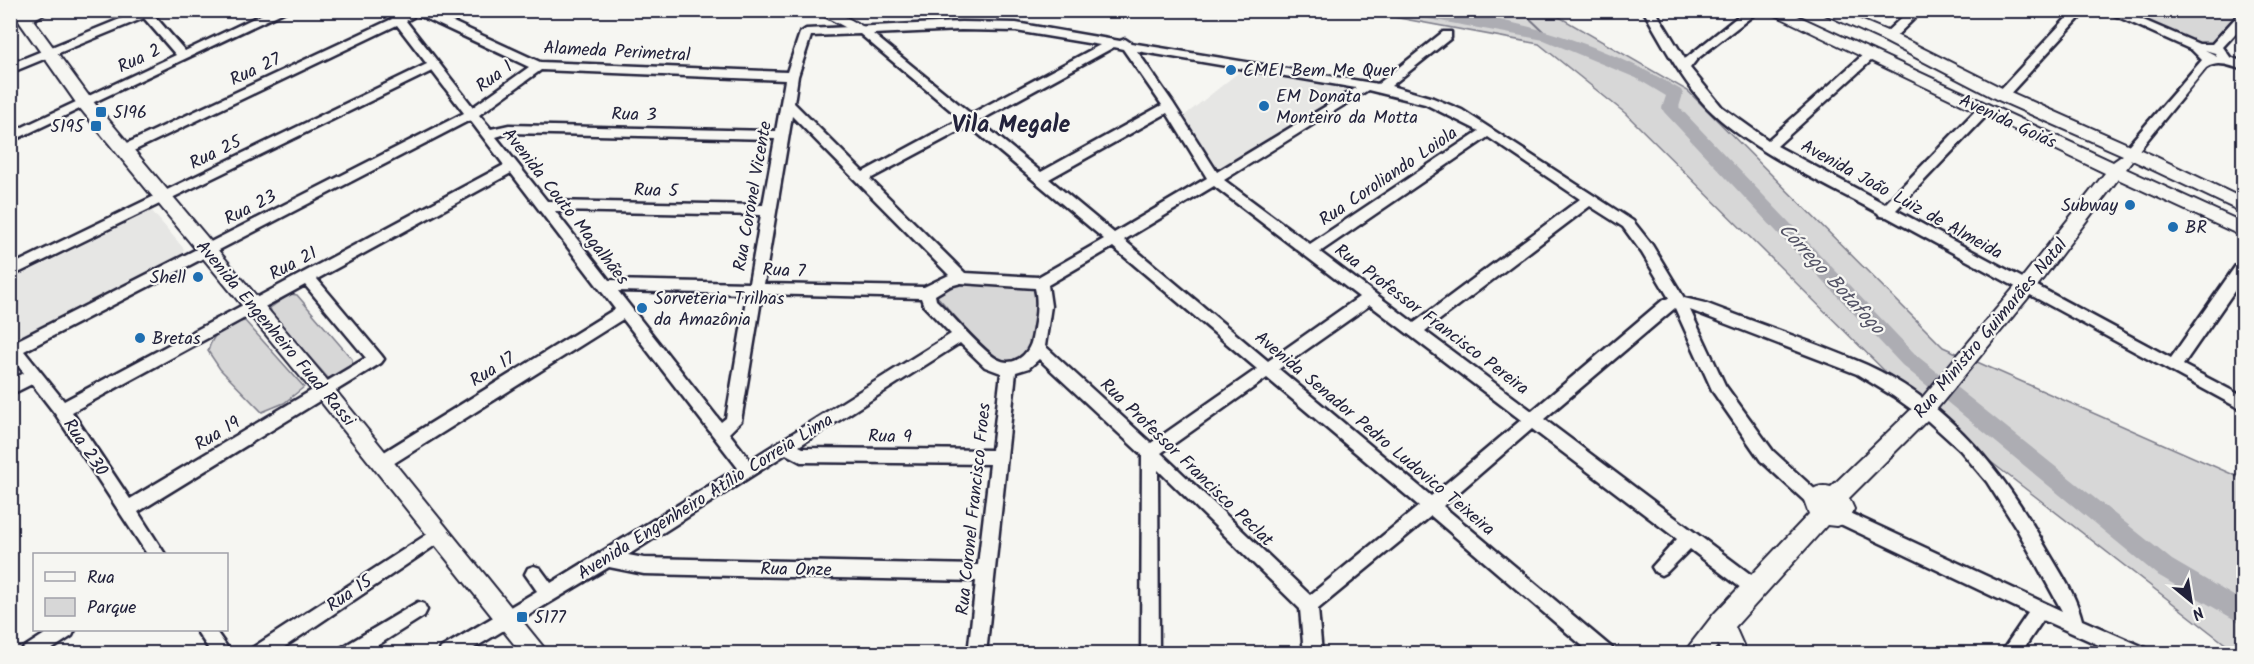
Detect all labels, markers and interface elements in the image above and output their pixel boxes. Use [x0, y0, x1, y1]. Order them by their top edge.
street label: Alameda Perimetral [543, 34, 692, 71]
street label: Rua 2 [113, 37, 166, 82]
street label: Rua 27 [225, 46, 287, 95]
street label: Rua 1 [470, 54, 520, 101]
place label: CMEI Bem Me Quer [1243, 57, 1397, 86]
marker: CMEI Bem Me Quer [1224, 63, 1238, 77]
place label: EM Donata Monteiro da Motta [1276, 83, 1418, 133]
street label: Avenida Goiás [1954, 87, 2061, 158]
place label: 5196 [113, 99, 147, 128]
marker: EM Donata Monteiro da Motta [1257, 99, 1271, 113]
street label: Rua 3 [611, 101, 657, 130]
marker: 5196 [94, 105, 108, 119]
district label: Vila Megale [952, 106, 1071, 145]
place label: 5195 [50, 113, 85, 142]
marker: 5195 [89, 119, 103, 133]
street label: Rua Coronel Vicente [726, 119, 781, 274]
street label: Rua Coroliando Loiola [1313, 120, 1464, 235]
street label: Avenida Couto Magalhães [494, 122, 636, 292]
street label: Rua 25 [185, 128, 248, 178]
street label: Avenida João Luiz de Almeida [1795, 133, 2008, 268]
street label: Rua 5 [633, 177, 680, 206]
street label: Rua 23 [219, 183, 282, 234]
place label: Subway [2061, 192, 2119, 221]
marker: Subway [2123, 198, 2137, 212]
place label: BR [2185, 214, 2207, 243]
water label: Córrego Botafogo [1770, 216, 1893, 344]
marker: BR [2166, 220, 2180, 234]
street label: Rua Ministro Guimarães Natal [1907, 232, 2076, 426]
street label: Avenida Engenheiro Fuad Rassi [188, 234, 362, 434]
street label: Rua Professor Francisco Pereira [1327, 237, 1535, 403]
street label: Rua 21 [264, 240, 323, 289]
street label: Rua 7 [762, 256, 807, 287]
place label: Shell [150, 264, 187, 293]
marker: Shell [191, 270, 205, 284]
place label: Sorveteria Trilhas da Amazônia [654, 285, 785, 335]
marker: Sorveteria Trilhas da Amazônia [635, 301, 649, 315]
street label: Avenida Senador Pedro Ludovico Teixeira [1247, 324, 1501, 544]
place label: Bretas [152, 325, 201, 354]
marker: Bretas [133, 331, 147, 345]
street label: Rua 17 [464, 345, 522, 395]
street label: Rua Professor Francisco Peclat [1092, 372, 1280, 555]
street label: Rua Coronel Francisco Froes [949, 401, 1000, 617]
street label: Avenida Engenheiro Atílio Correia Lima [572, 406, 839, 588]
street label: Rua 19 [189, 409, 247, 459]
street label: Rua 230 [55, 413, 115, 483]
street label: Rua 9 [868, 423, 912, 452]
legend [33, 553, 228, 631]
street label: Rua Onze [760, 555, 832, 586]
text: Rua [87, 564, 115, 593]
street label: Rua 15 [321, 567, 380, 620]
north arrow [2161, 571, 2221, 631]
text: Parque [87, 594, 136, 623]
text: N [2187, 599, 2208, 626]
place label: 5177 [534, 604, 567, 633]
marker: 5177 [515, 610, 529, 624]

